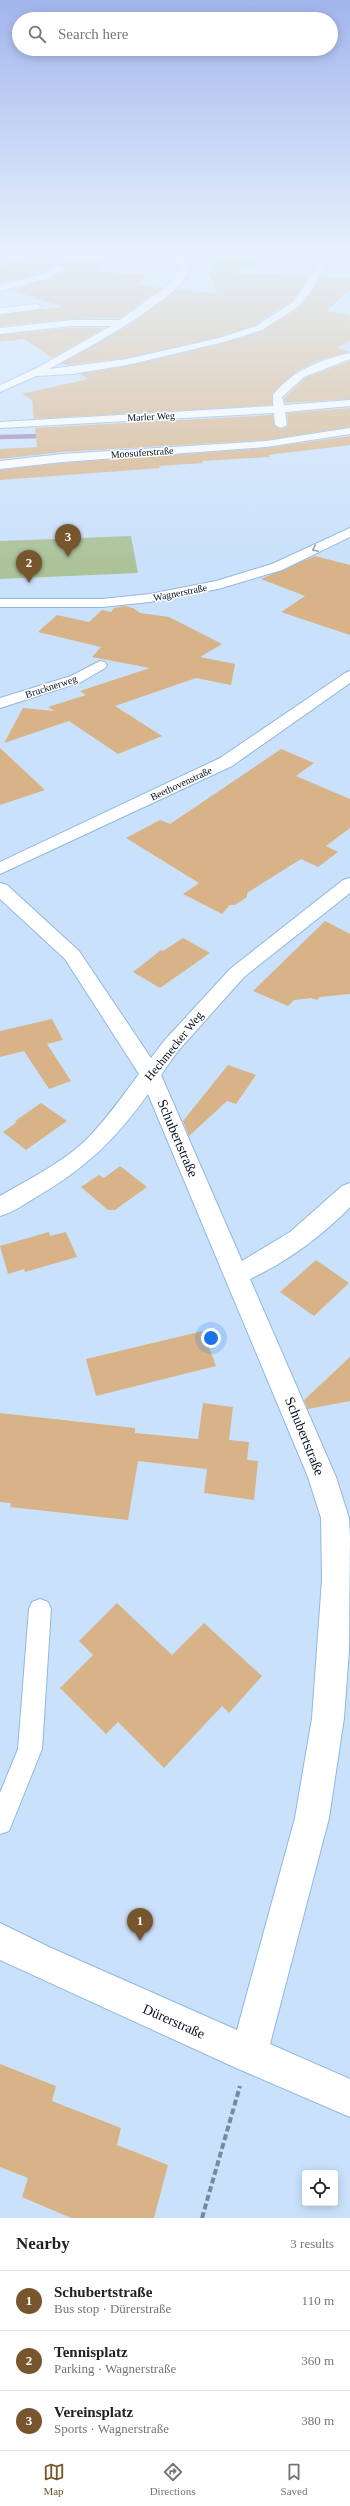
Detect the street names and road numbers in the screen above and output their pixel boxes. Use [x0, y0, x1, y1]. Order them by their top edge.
street label: Marler Weg [127, 410, 175, 423]
street label: Moosuferstraße [110, 445, 174, 460]
street label: Wagnerstraße [152, 582, 209, 603]
street label: Brucknerweg [24, 673, 78, 700]
street label: Beethovenstraße [149, 764, 214, 803]
street label: Hechmecker Weg [142, 1009, 206, 1083]
street label: Schubertstraße [154, 1097, 201, 1179]
street label: Schubertstraße [282, 1395, 327, 1478]
street label: Dürerstraße [141, 2001, 207, 2042]

